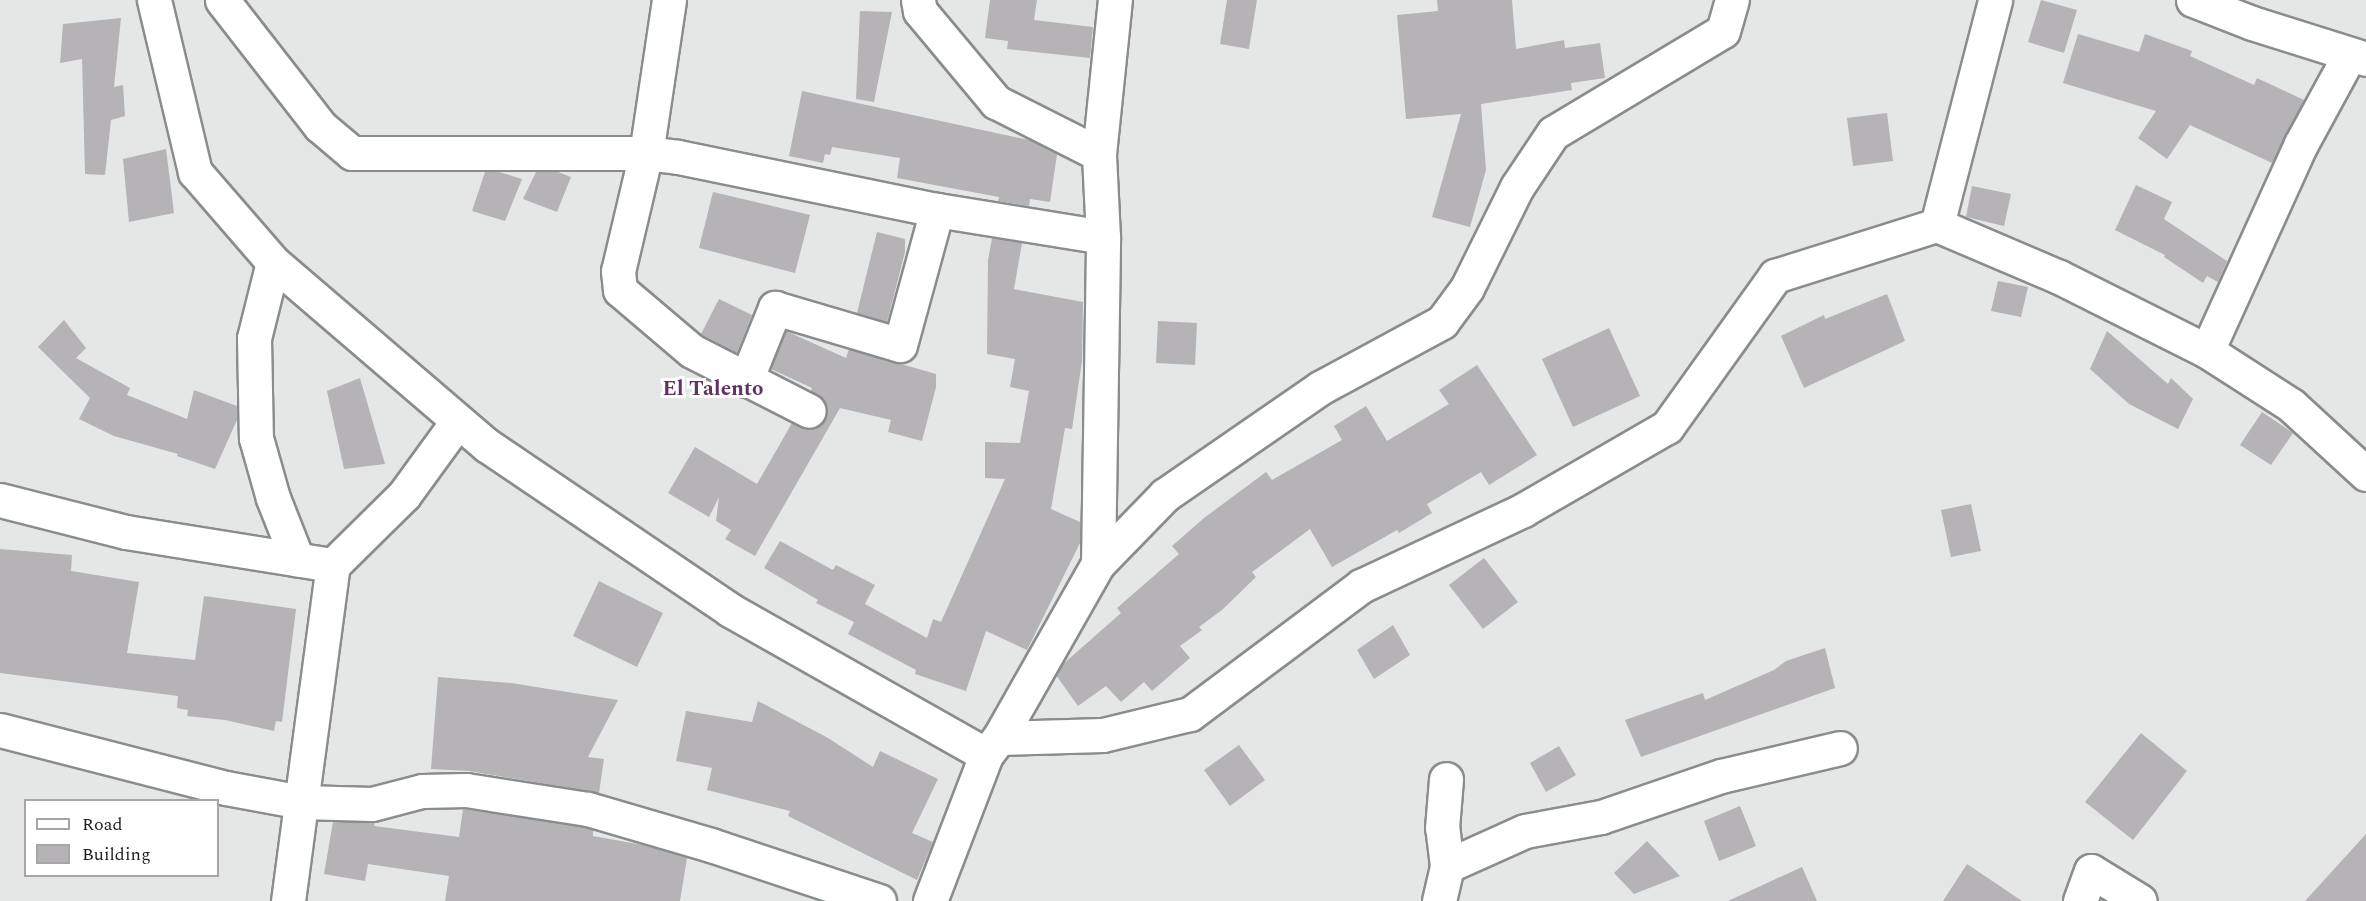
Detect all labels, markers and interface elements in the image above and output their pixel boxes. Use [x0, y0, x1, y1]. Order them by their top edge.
district label: El Talento [662, 376, 764, 402]
legend [24, 799, 219, 877]
text: Road [82, 811, 123, 838]
text: Building [82, 841, 151, 868]

